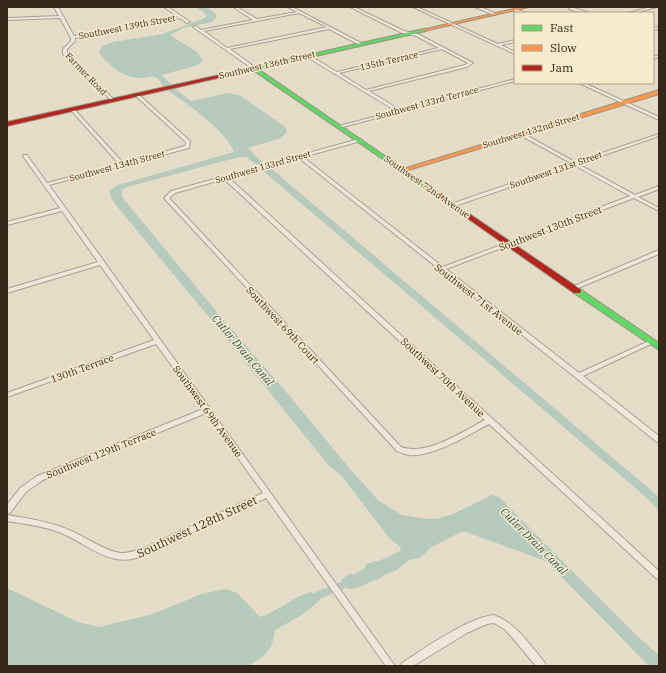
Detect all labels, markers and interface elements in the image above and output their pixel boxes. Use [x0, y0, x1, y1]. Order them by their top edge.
street label: Southwest 139th Street [78, 12, 176, 41]
legend [514, 12, 654, 84]
text: Fast [550, 20, 574, 35]
text: Slow [550, 40, 577, 55]
street label: Southwest 136th Street [218, 48, 316, 81]
street label: 135th Terrace [359, 48, 419, 73]
street label: Farmer Road [63, 50, 110, 98]
text: Jam [550, 60, 574, 75]
street label: Southwest 133rd Terrace [374, 83, 480, 122]
street label: Southwest 132nd Street [481, 111, 581, 151]
street label: Southwest 134th Street [68, 147, 166, 184]
street label: Southwest 133rd Street [214, 148, 312, 185]
street label: Southwest 131st Street [508, 149, 604, 191]
street label: Southwest 72nd Avenue [382, 153, 472, 220]
street label: Southwest 130th Street [497, 203, 604, 254]
street label: Southwest 71st Avenue [432, 261, 526, 338]
street label: Southwest 69th Court [243, 284, 322, 367]
water label: Cutler Drain Canal [209, 311, 278, 389]
street label: Southwest 70th Avenue [398, 335, 487, 420]
street label: 130th Terrace [49, 351, 116, 386]
street label: Southwest 69th Avenue [170, 363, 245, 460]
street label: Southwest 129th Terrace [44, 425, 158, 481]
street label: Southwest 128th Street [134, 492, 259, 561]
water label: Cutler Drain Canal [498, 505, 571, 578]

